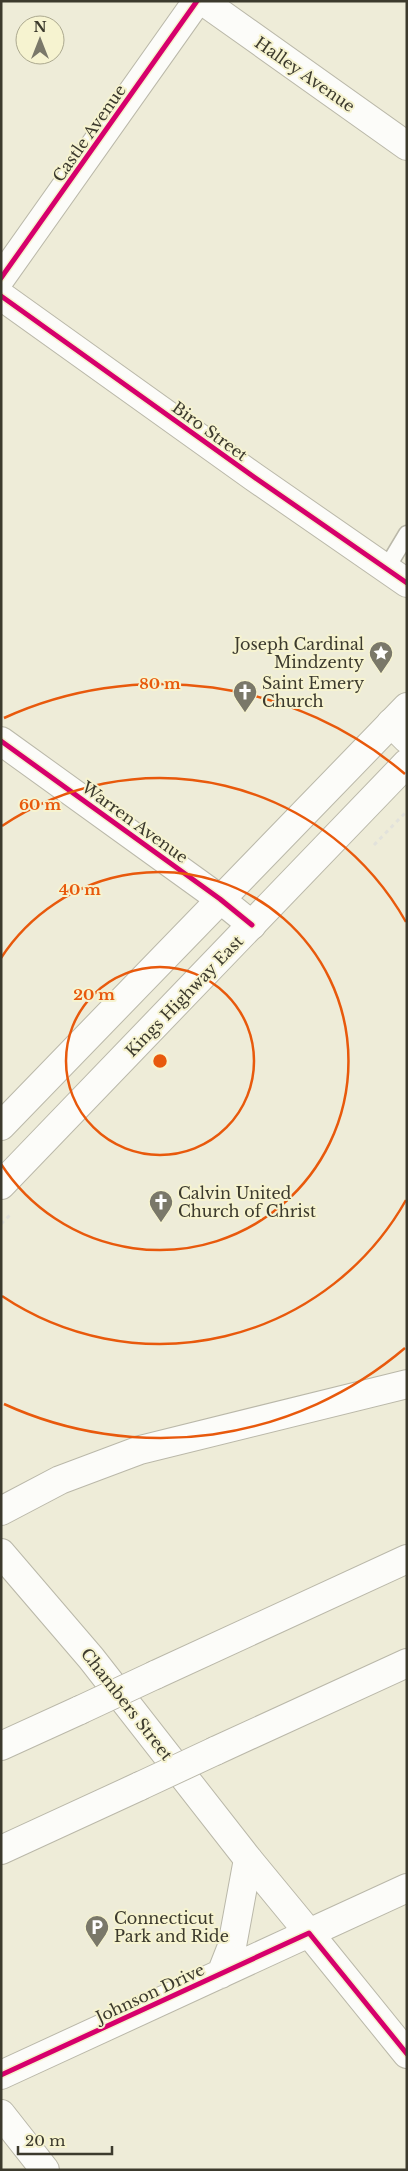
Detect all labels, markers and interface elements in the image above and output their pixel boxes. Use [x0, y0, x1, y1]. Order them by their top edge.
north arrow [15, 15, 65, 65]
text: N [33, 18, 47, 36]
street label: Halley Avenue [251, 32, 359, 116]
street label: Castle Avenue [48, 80, 130, 186]
street label: Biro Street [168, 397, 252, 465]
place label: Joseph Cardinal Mindzenty [232, 634, 365, 672]
place icon: Joseph Cardinal Mindzenty [368, 640, 394, 674]
place label: Saint Emery Church [262, 673, 365, 711]
text: 80 m [139, 674, 181, 693]
church icon: Saint Emery Church [232, 679, 258, 713]
street label: Warren Avenue [77, 776, 192, 867]
text: 60 m [19, 795, 61, 814]
text: 40 m [59, 880, 101, 899]
street label: Kings Highway East [121, 931, 247, 1061]
text: 20 m [73, 985, 115, 1004]
centre of rings [151, 1052, 169, 1070]
place label: Calvin United Church of Christ [178, 1183, 316, 1221]
church icon: Calvin United Church of Christ [148, 1189, 174, 1223]
street label: Chambers Street [77, 1644, 177, 1764]
place label: Connecticut Park and Ride [114, 1908, 229, 1946]
parking icon: Connecticut Park and Ride [84, 1914, 110, 1948]
street label: Johnson Drive [91, 1959, 207, 2028]
scale bar [18, 2124, 111, 2156]
text: 20 m [25, 2131, 65, 2150]

